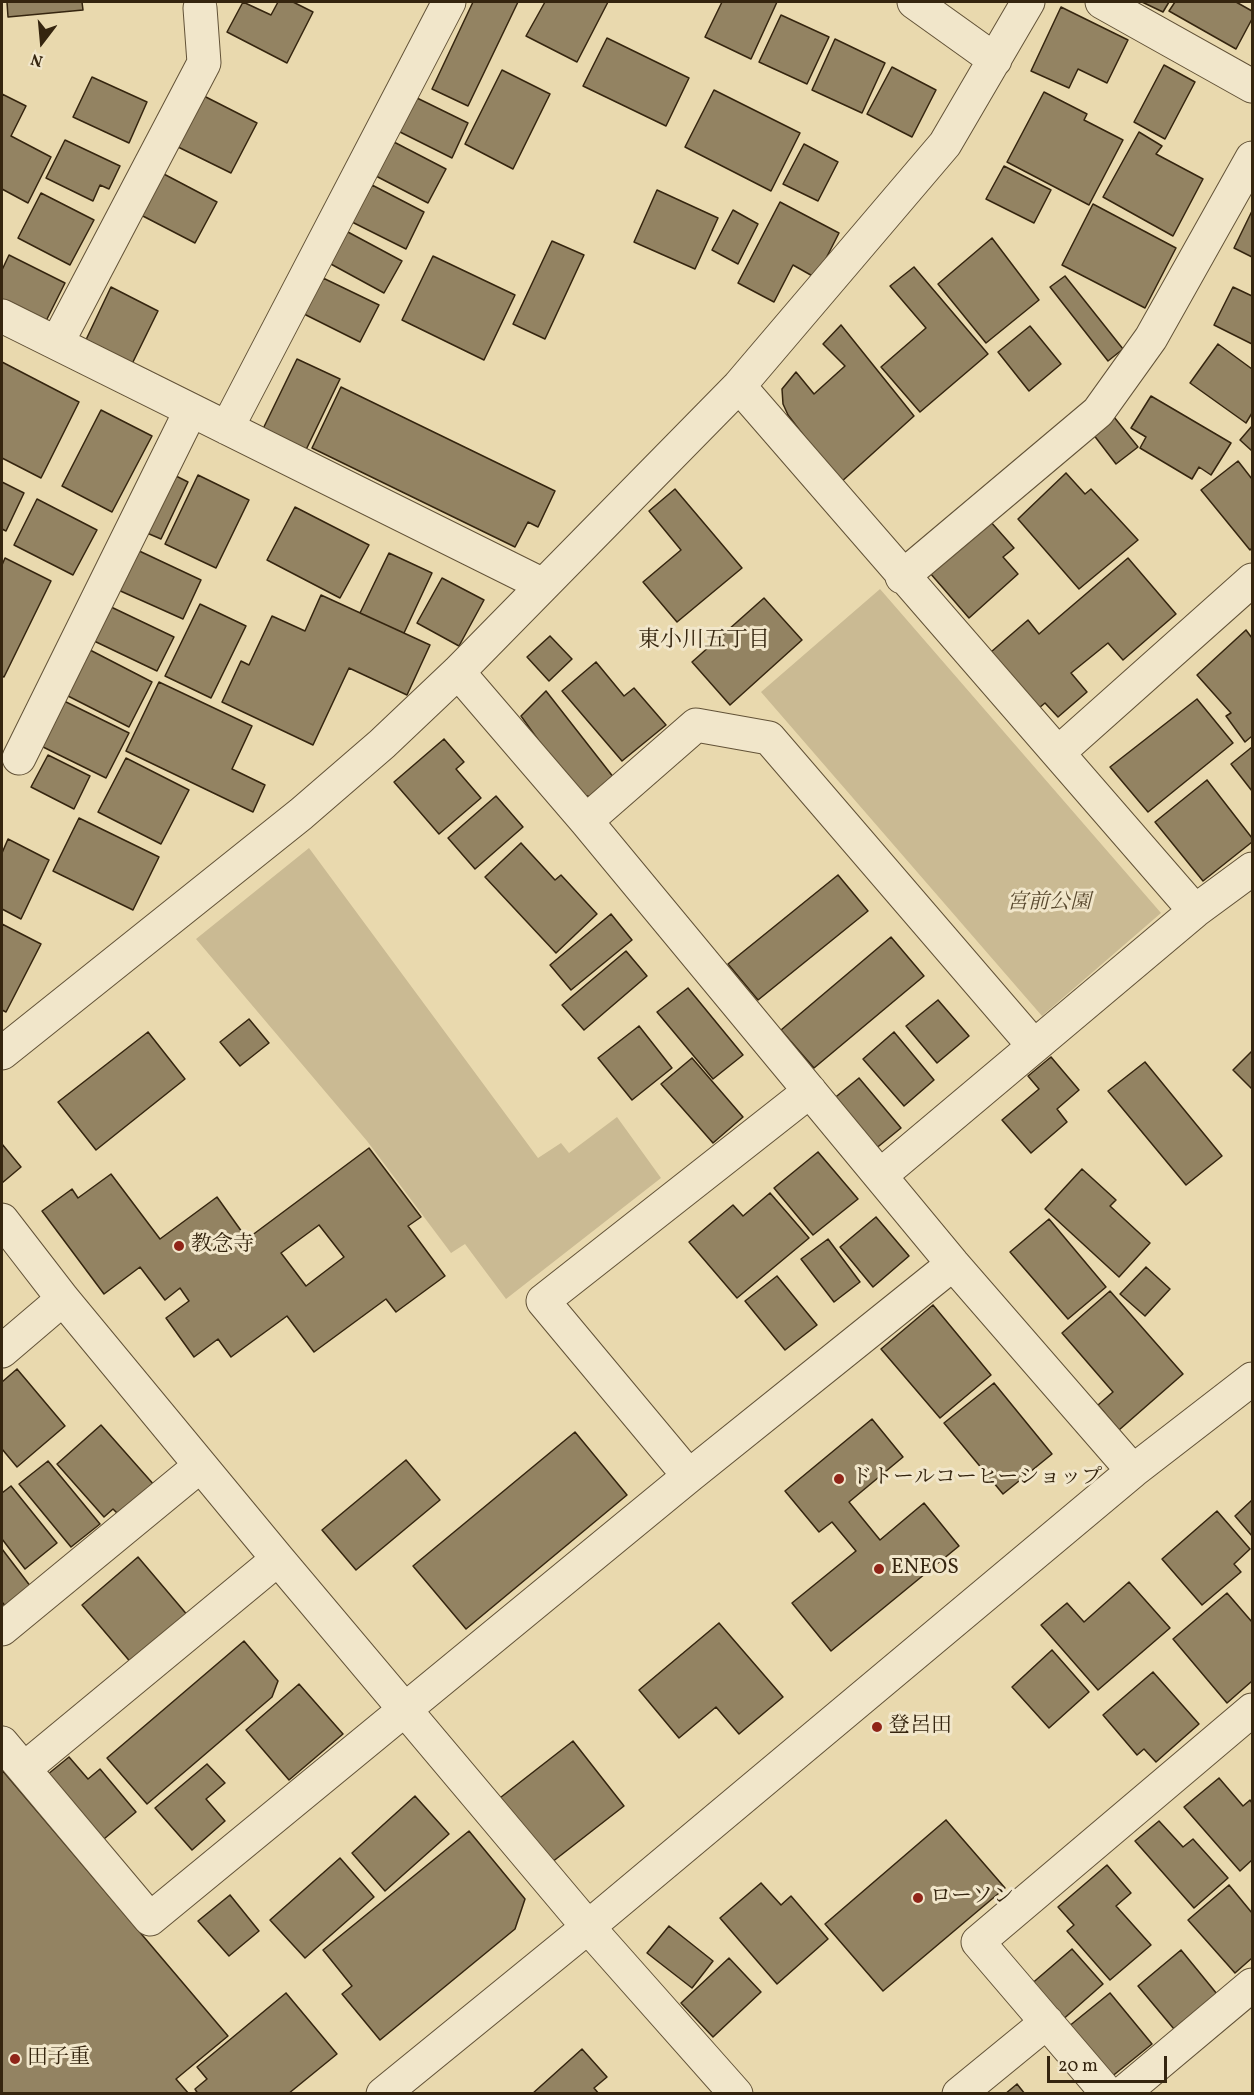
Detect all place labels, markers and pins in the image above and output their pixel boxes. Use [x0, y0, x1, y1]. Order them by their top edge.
place label: 教念寺 [191, 1233, 254, 1259]
marker: 教念寺 [172, 1239, 186, 1253]
place label: ドトールコーヒーショップ [851, 1466, 1102, 1492]
marker: ドトールコーヒーショップ [832, 1472, 846, 1486]
place label: ENEOS [891, 1556, 959, 1582]
marker: ENEOS [872, 1562, 886, 1576]
place label: 登呂田 [889, 1714, 952, 1740]
marker: 登呂田 [870, 1720, 884, 1734]
place label: ローソン [930, 1885, 1014, 1911]
marker: ローソン [911, 1891, 925, 1905]
place label: 田子重 [27, 2046, 90, 2072]
marker: 田子重 [8, 2052, 22, 2066]

